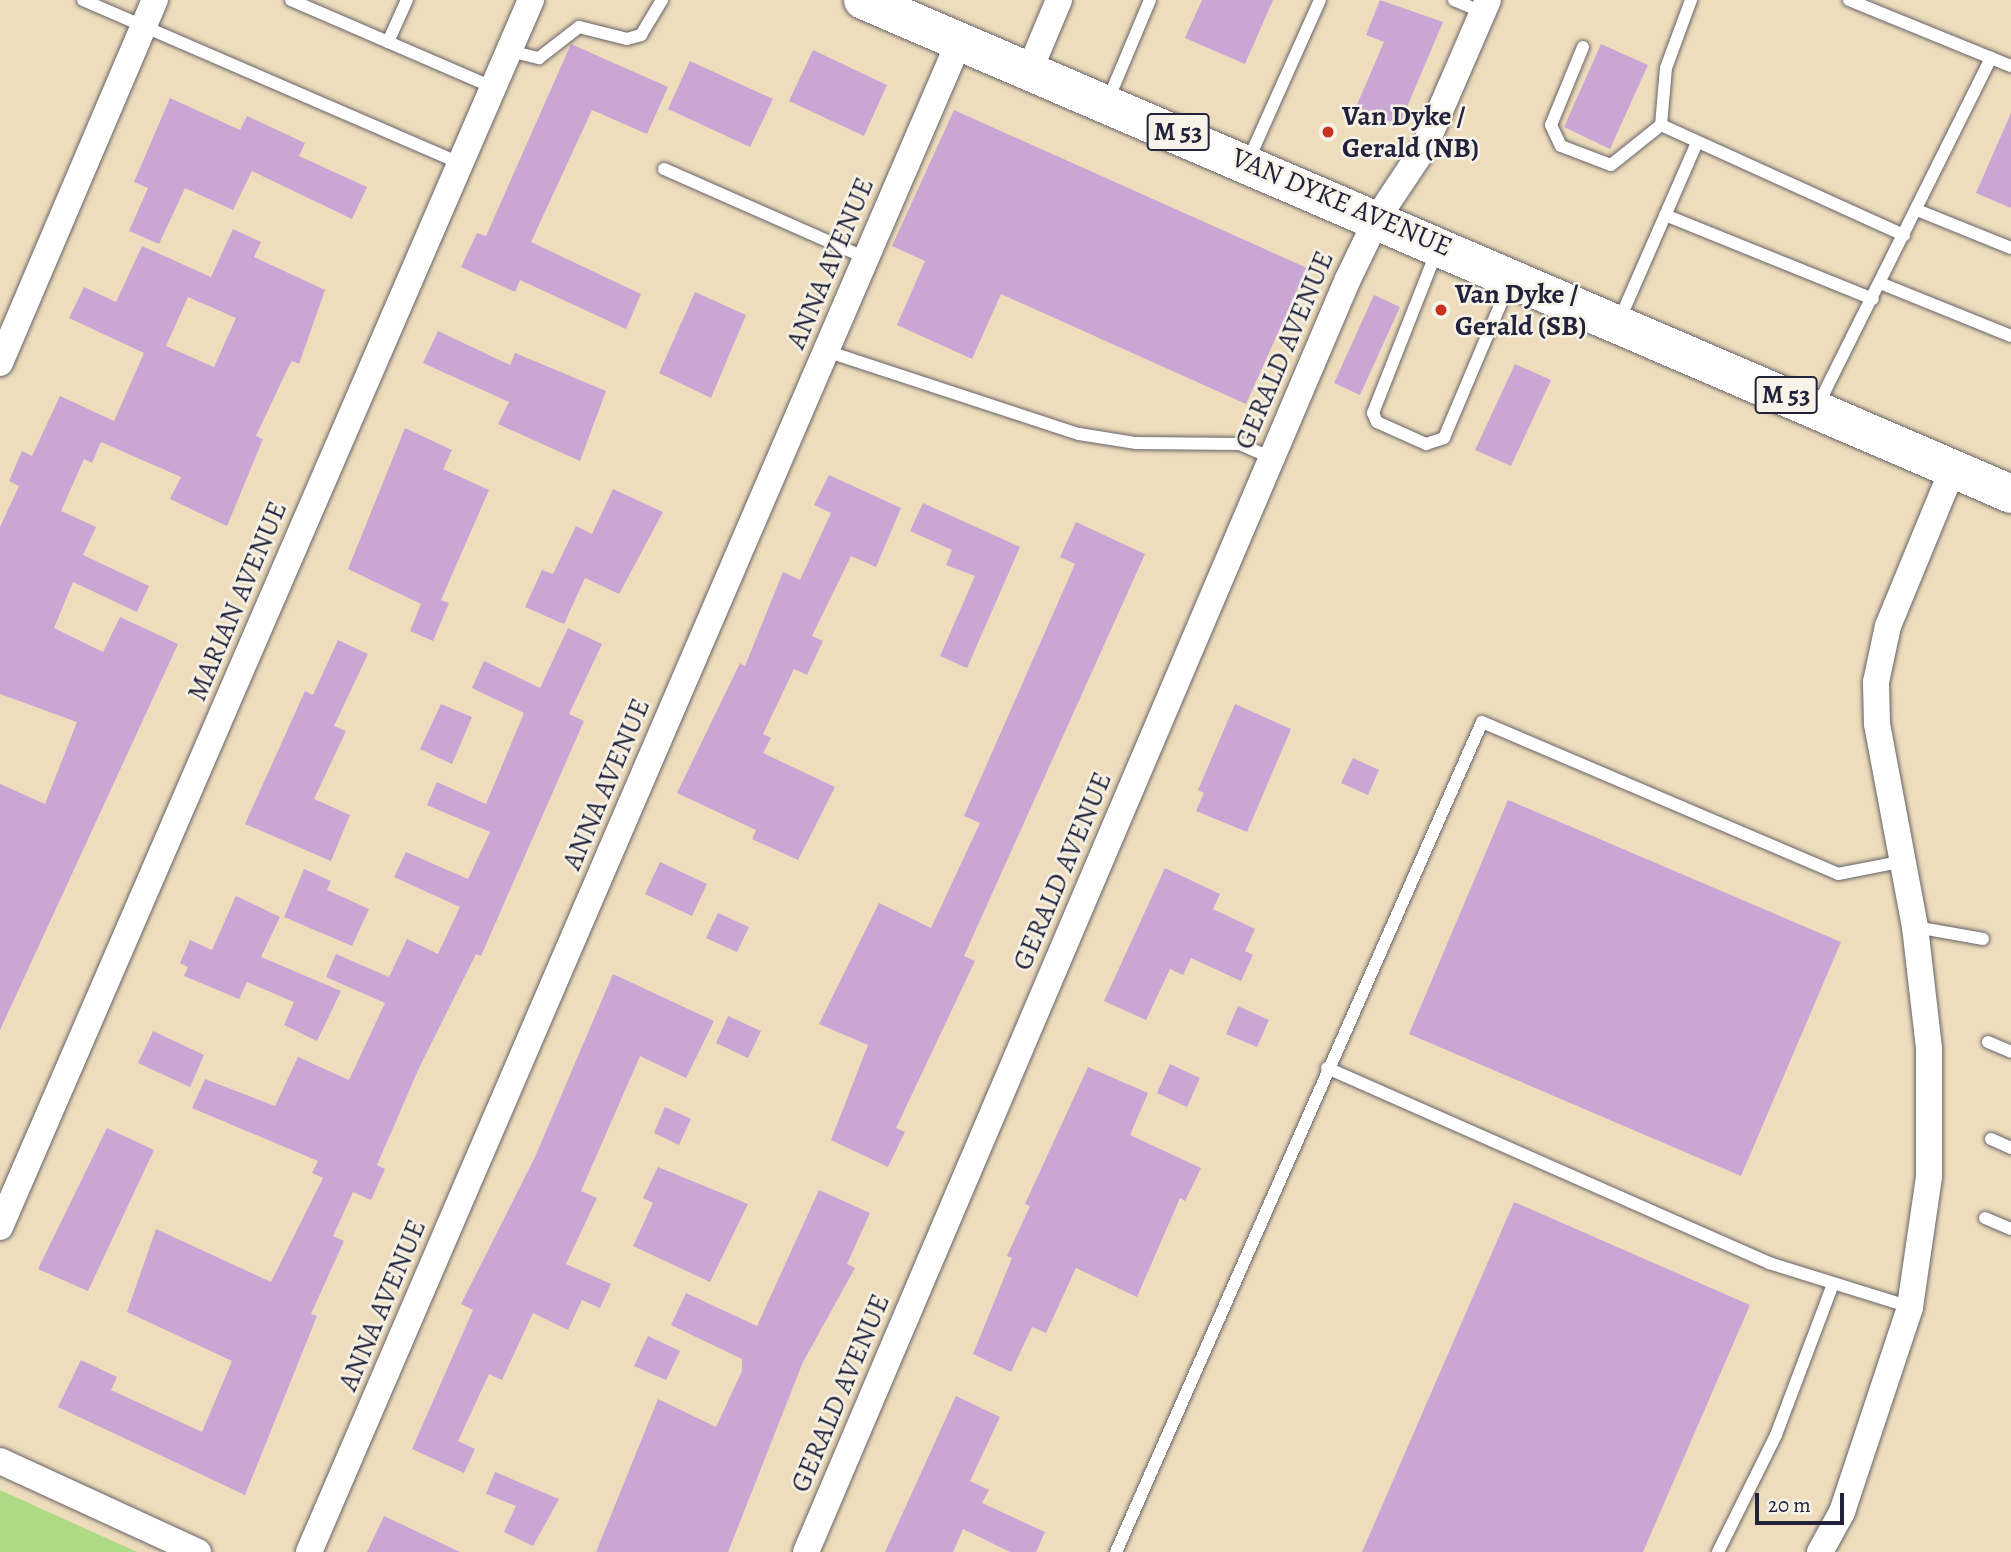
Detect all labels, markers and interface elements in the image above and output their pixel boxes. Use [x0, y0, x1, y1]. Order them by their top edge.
place label: Van Dyke / Gerald (NB) [1342, 99, 1479, 165]
road number: M 53 [1146, 110, 1210, 154]
marker: Van Dyke / Gerald (NB) [1320, 124, 1336, 140]
street label: VAN DYKE AVENUE [1227, 140, 1457, 264]
street label: ANNA AVENUE [779, 172, 881, 354]
street label: GERALD AVENUE [1227, 246, 1341, 454]
place label: Van Dyke / Gerald (SB) [1455, 277, 1587, 343]
marker: Van Dyke / Gerald (SB) [1433, 302, 1449, 318]
road number: M 53 [1754, 372, 1817, 418]
street label: MARIAN AVENUE [180, 496, 294, 706]
street label: ANNA AVENUE [555, 693, 657, 875]
street label: GERALD AVENUE [1005, 767, 1119, 975]
street label: ANNA AVENUE [331, 1214, 433, 1396]
street label: GERALD AVENUE [783, 1289, 897, 1497]
scale bar [1759, 1478, 1848, 1522]
text: 20 m [1768, 1491, 1811, 1519]

